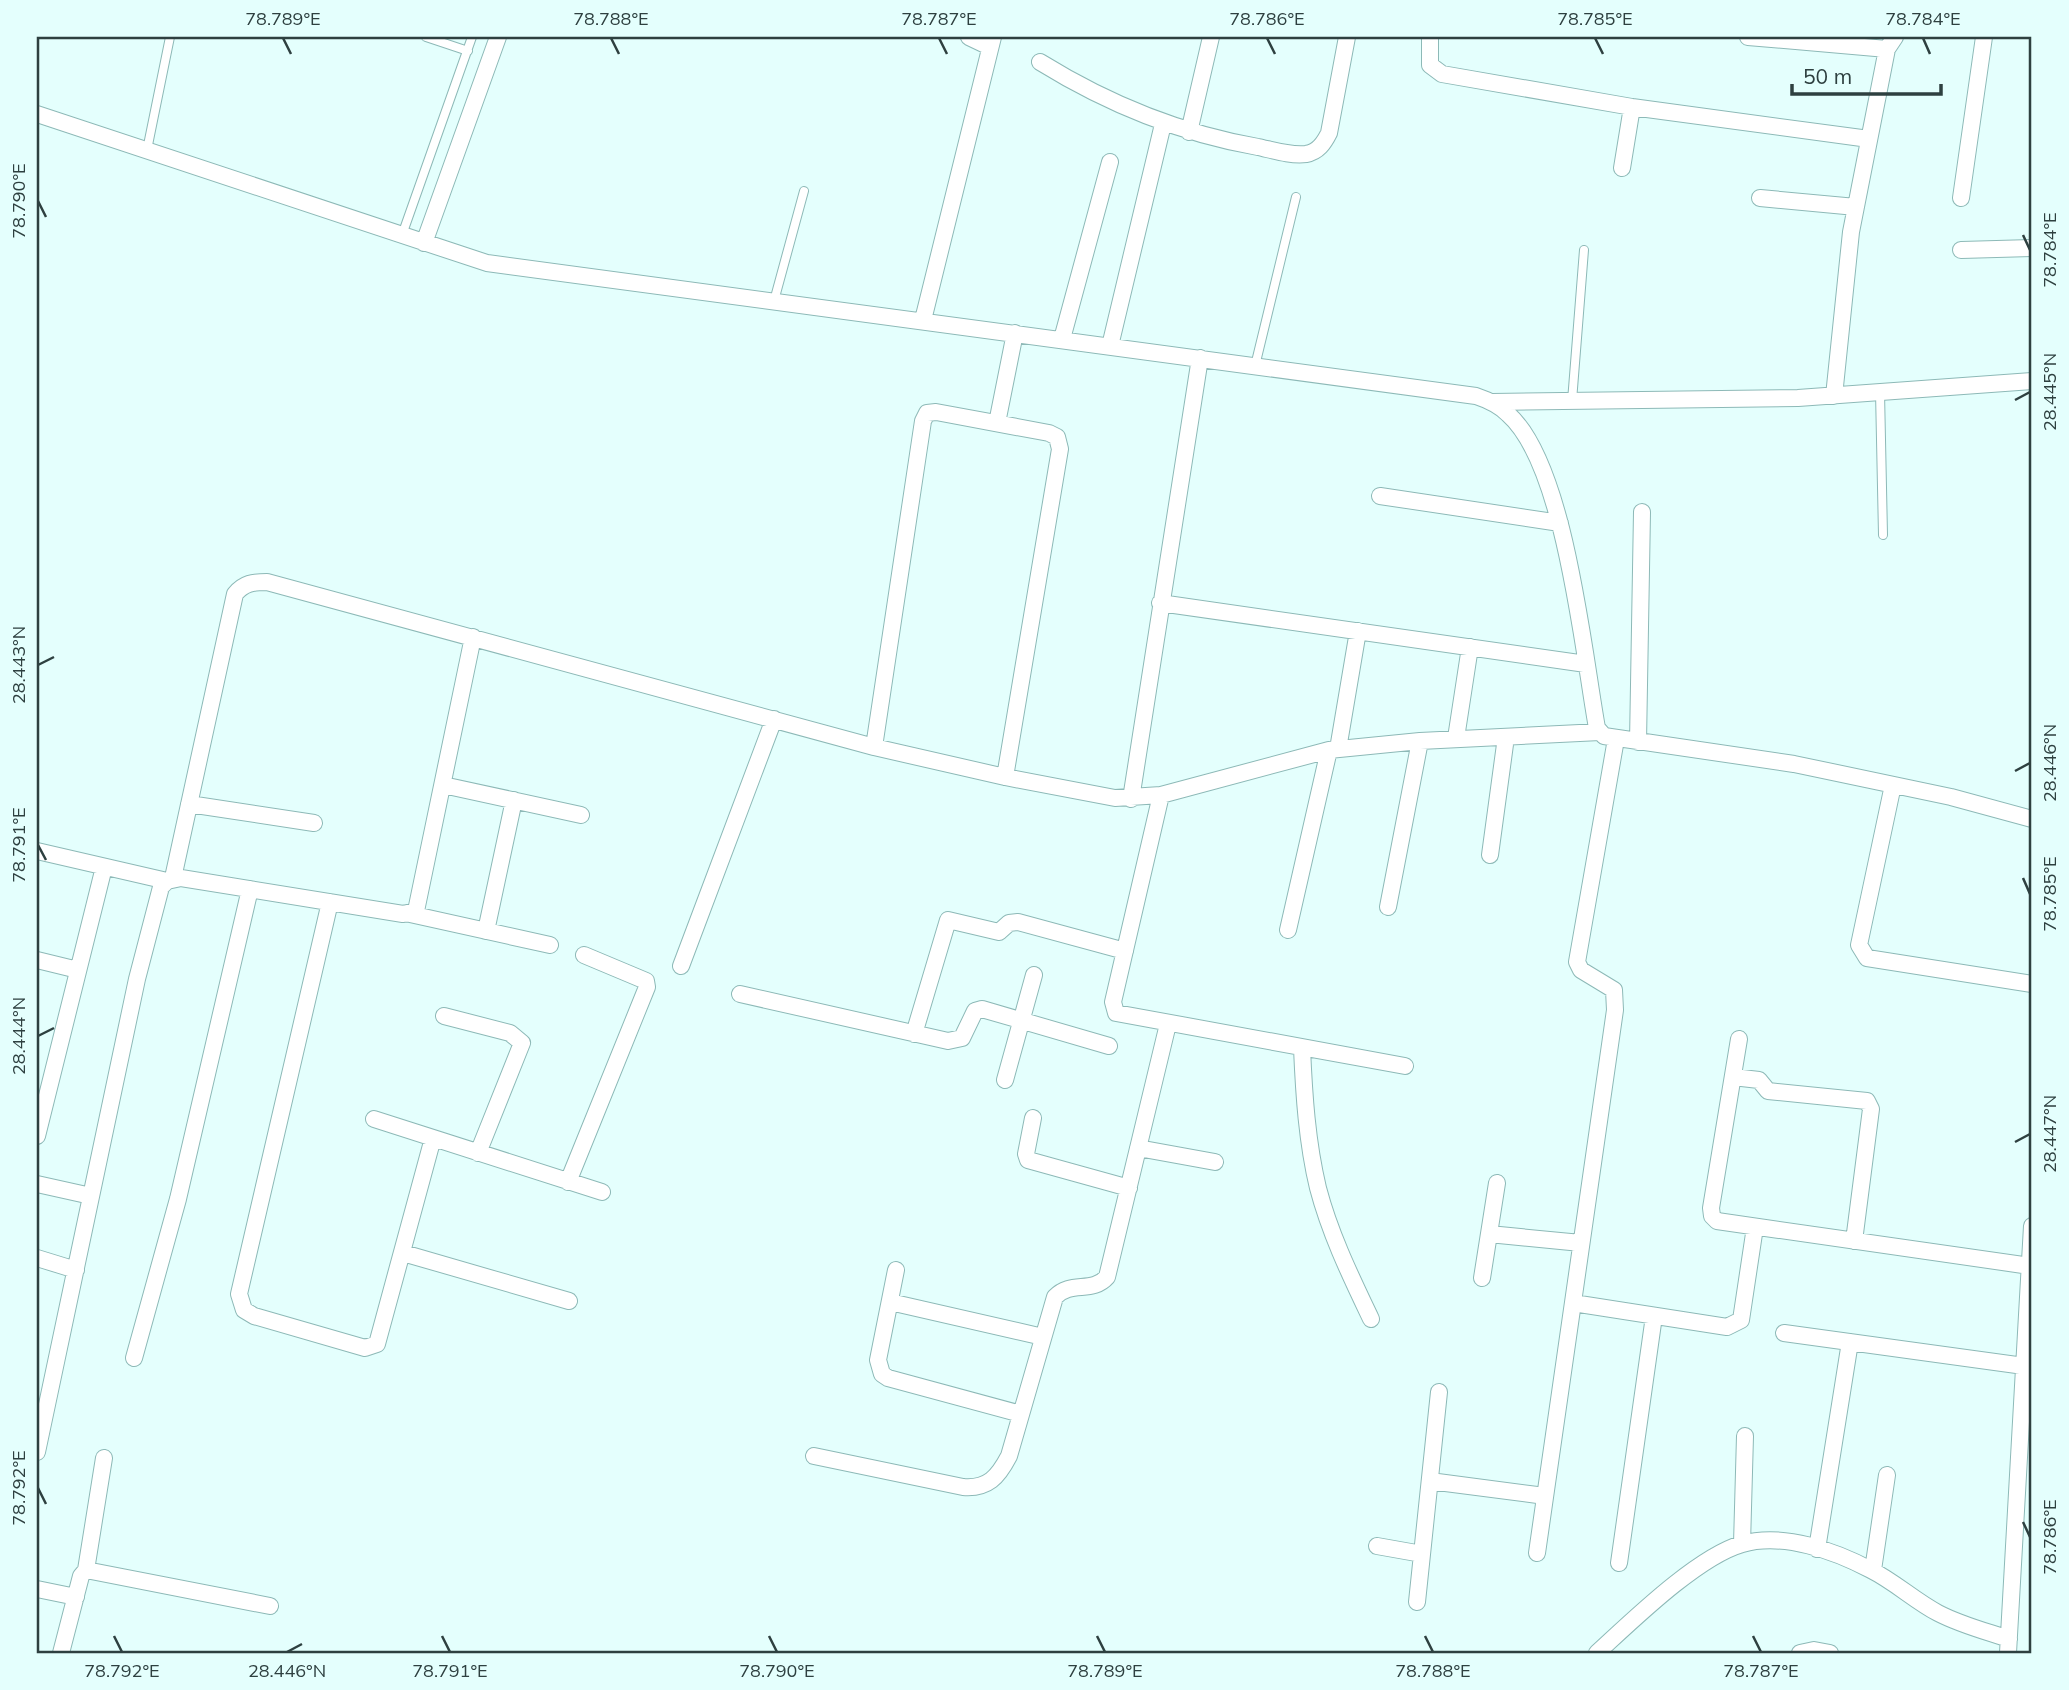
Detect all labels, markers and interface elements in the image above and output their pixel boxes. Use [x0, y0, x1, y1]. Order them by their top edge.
text: 78.789°E [245, 7, 321, 30]
text: 78.788°E [573, 7, 649, 30]
text: 78.787°E [901, 7, 977, 30]
text: 78.786°E [1229, 7, 1305, 30]
text: 78.785°E [1557, 7, 1633, 30]
text: 78.784°E [1885, 7, 1961, 30]
scale bar [1792, 52, 1941, 96]
text: 50 m [1803, 63, 1852, 89]
text: 78.790°E [7, 163, 30, 239]
text: 78.784°E [2038, 212, 2061, 288]
text: 28.445°N [2038, 353, 2061, 431]
text: 28.443°N [7, 626, 30, 704]
text: 28.446°N [2038, 724, 2061, 802]
text: 78.791°E [7, 807, 30, 883]
text: 78.785°E [2038, 856, 2061, 932]
text: 28.444°N [7, 997, 30, 1075]
text: 28.447°N [2038, 1095, 2061, 1173]
text: 78.792°E [7, 1450, 30, 1526]
text: 78.786°E [2038, 1499, 2061, 1575]
text: 78.792°E [84, 1659, 160, 1682]
text: 28.446°N [248, 1659, 326, 1682]
text: 78.791°E [412, 1659, 488, 1682]
text: 78.790°E [739, 1659, 815, 1682]
text: 78.789°E [1067, 1659, 1143, 1682]
text: 78.788°E [1395, 1659, 1471, 1682]
text: 78.787°E [1723, 1659, 1799, 1682]

